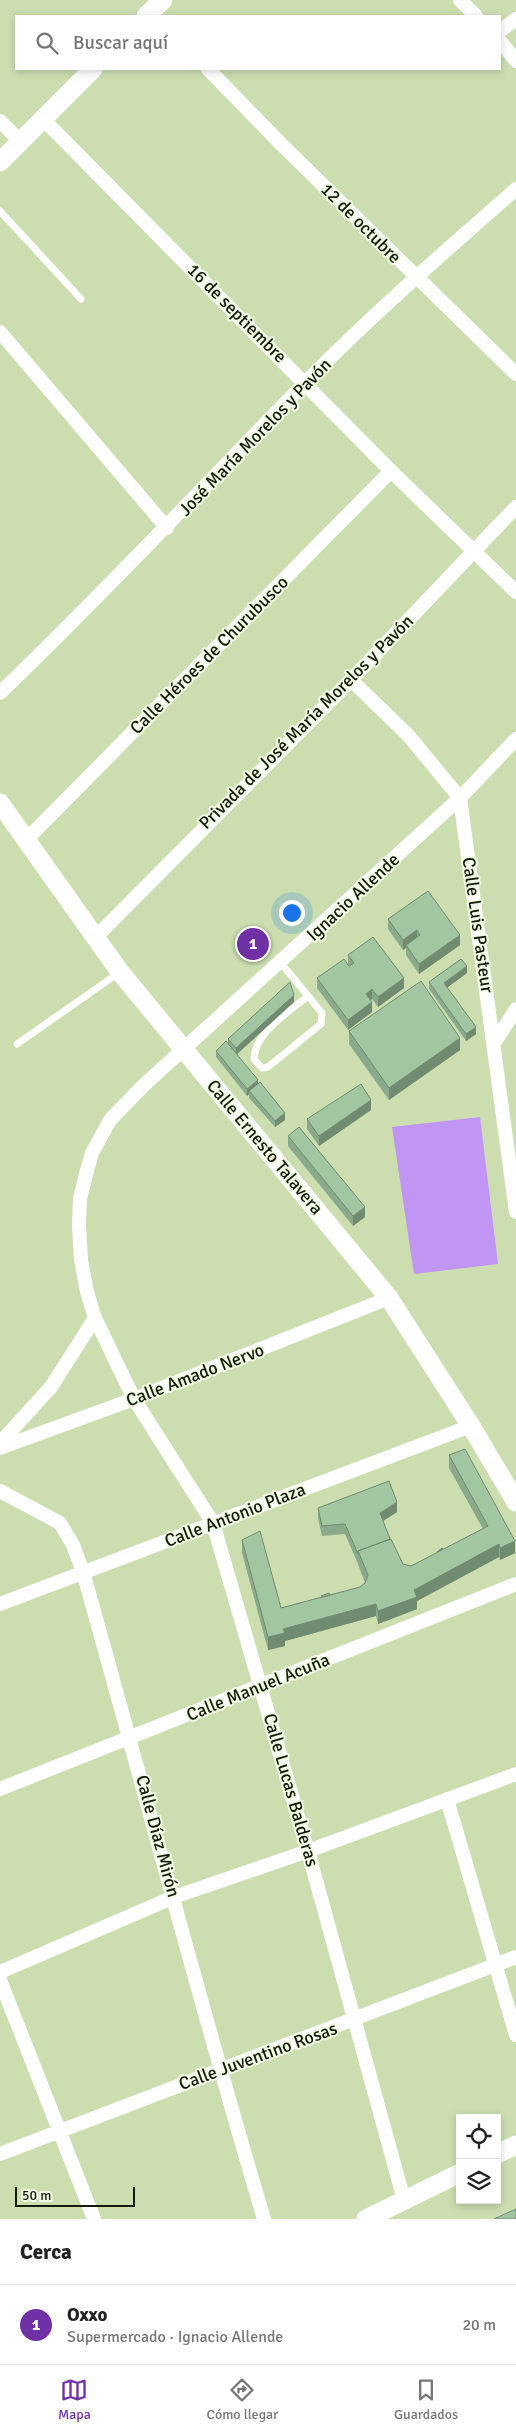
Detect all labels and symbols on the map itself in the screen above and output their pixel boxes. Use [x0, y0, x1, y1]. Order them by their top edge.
street label: 12 de octubre [316, 178, 406, 268]
street label: 16 de septiembre [183, 259, 291, 367]
street label: José María Morelos y Pavón [174, 354, 336, 520]
street label: Calle Héroes de Churubusco [125, 571, 293, 739]
street label: Privada de José María Morelos y Pavón [194, 610, 418, 834]
street label: Ignacio Allende [302, 848, 404, 946]
street label: Calle Luis Pasteur [458, 856, 498, 995]
your location [279, 900, 305, 926]
pin: 1 [237, 925, 269, 963]
street label: Calle Ernesto Talavera [202, 1075, 328, 1219]
street label: Calle Amado Nervo [123, 1339, 267, 1411]
street label: Calle Antonio Plaza [161, 1478, 309, 1552]
street label: Calle Manuel Acuña [183, 1648, 333, 1726]
street label: Calle Lucas Balderas [259, 1711, 323, 1869]
street label: Calle Díaz Mirón [131, 1773, 185, 1899]
street label: Calle Juventino Rosas [176, 2017, 340, 2095]
scale bar [15, 2184, 135, 2207]

